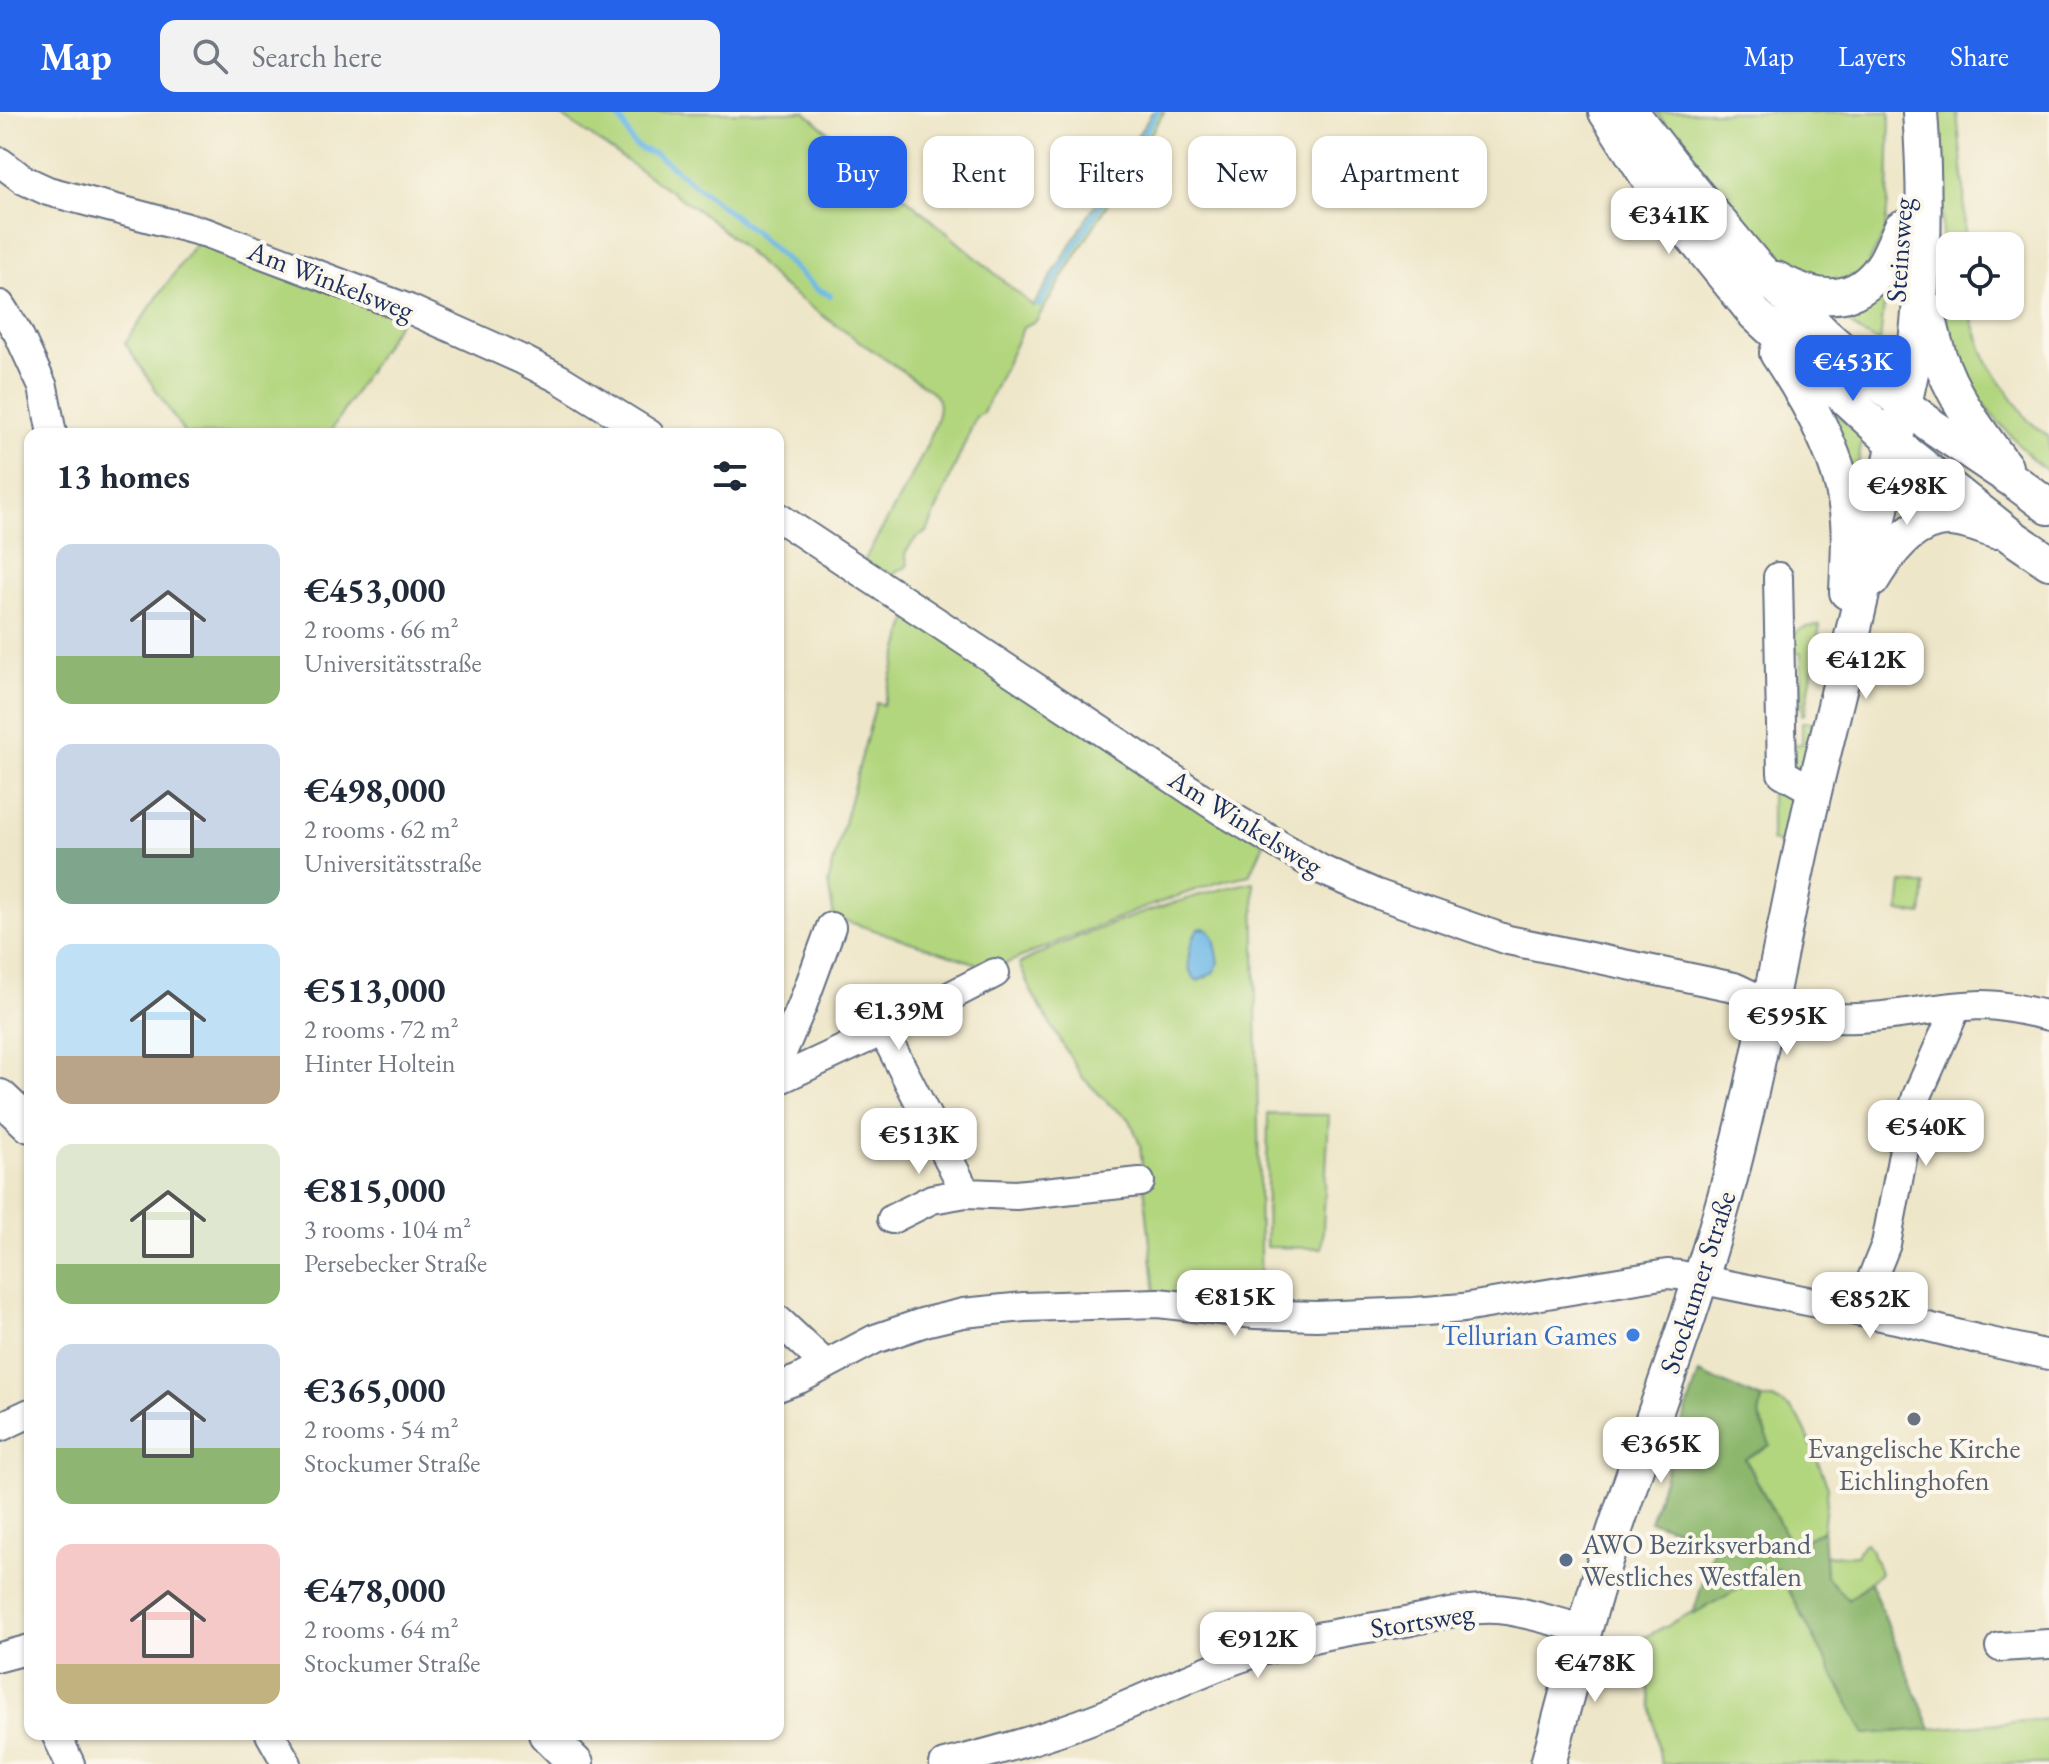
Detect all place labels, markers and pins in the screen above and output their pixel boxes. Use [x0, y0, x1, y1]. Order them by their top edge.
pin: €341K [1613, 188, 1725, 256]
pin: €453K [1797, 335, 1909, 403]
pin: €498K [1851, 459, 1963, 527]
pin: €412K [1810, 633, 1922, 701]
pin: €1.39M [834, 984, 964, 1052]
pin: €595K [1731, 989, 1843, 1057]
pin: €540K [1870, 1100, 1982, 1168]
pin: €513K [863, 1108, 975, 1176]
pin: €815K [1179, 1270, 1291, 1338]
pin: €852K [1814, 1272, 1926, 1340]
place label: Tellurian Games [1441, 1317, 1617, 1353]
marker: Tellurian Games [1624, 1326, 1642, 1344]
marker: Evangelische Kirche Eichlinghofen [1905, 1410, 1923, 1428]
pin: €365K [1605, 1417, 1717, 1485]
place label: Evangelische Kirche Eichlinghofen [1808, 1430, 2020, 1498]
place label: AWO Bezirksverband Westliches Westfalen [1581, 1526, 1812, 1594]
marker: AWO Bezirksverband Westliches Westfalen [1557, 1551, 1575, 1569]
pin: €912K [1202, 1612, 1314, 1680]
pin: €478K [1539, 1636, 1651, 1704]

